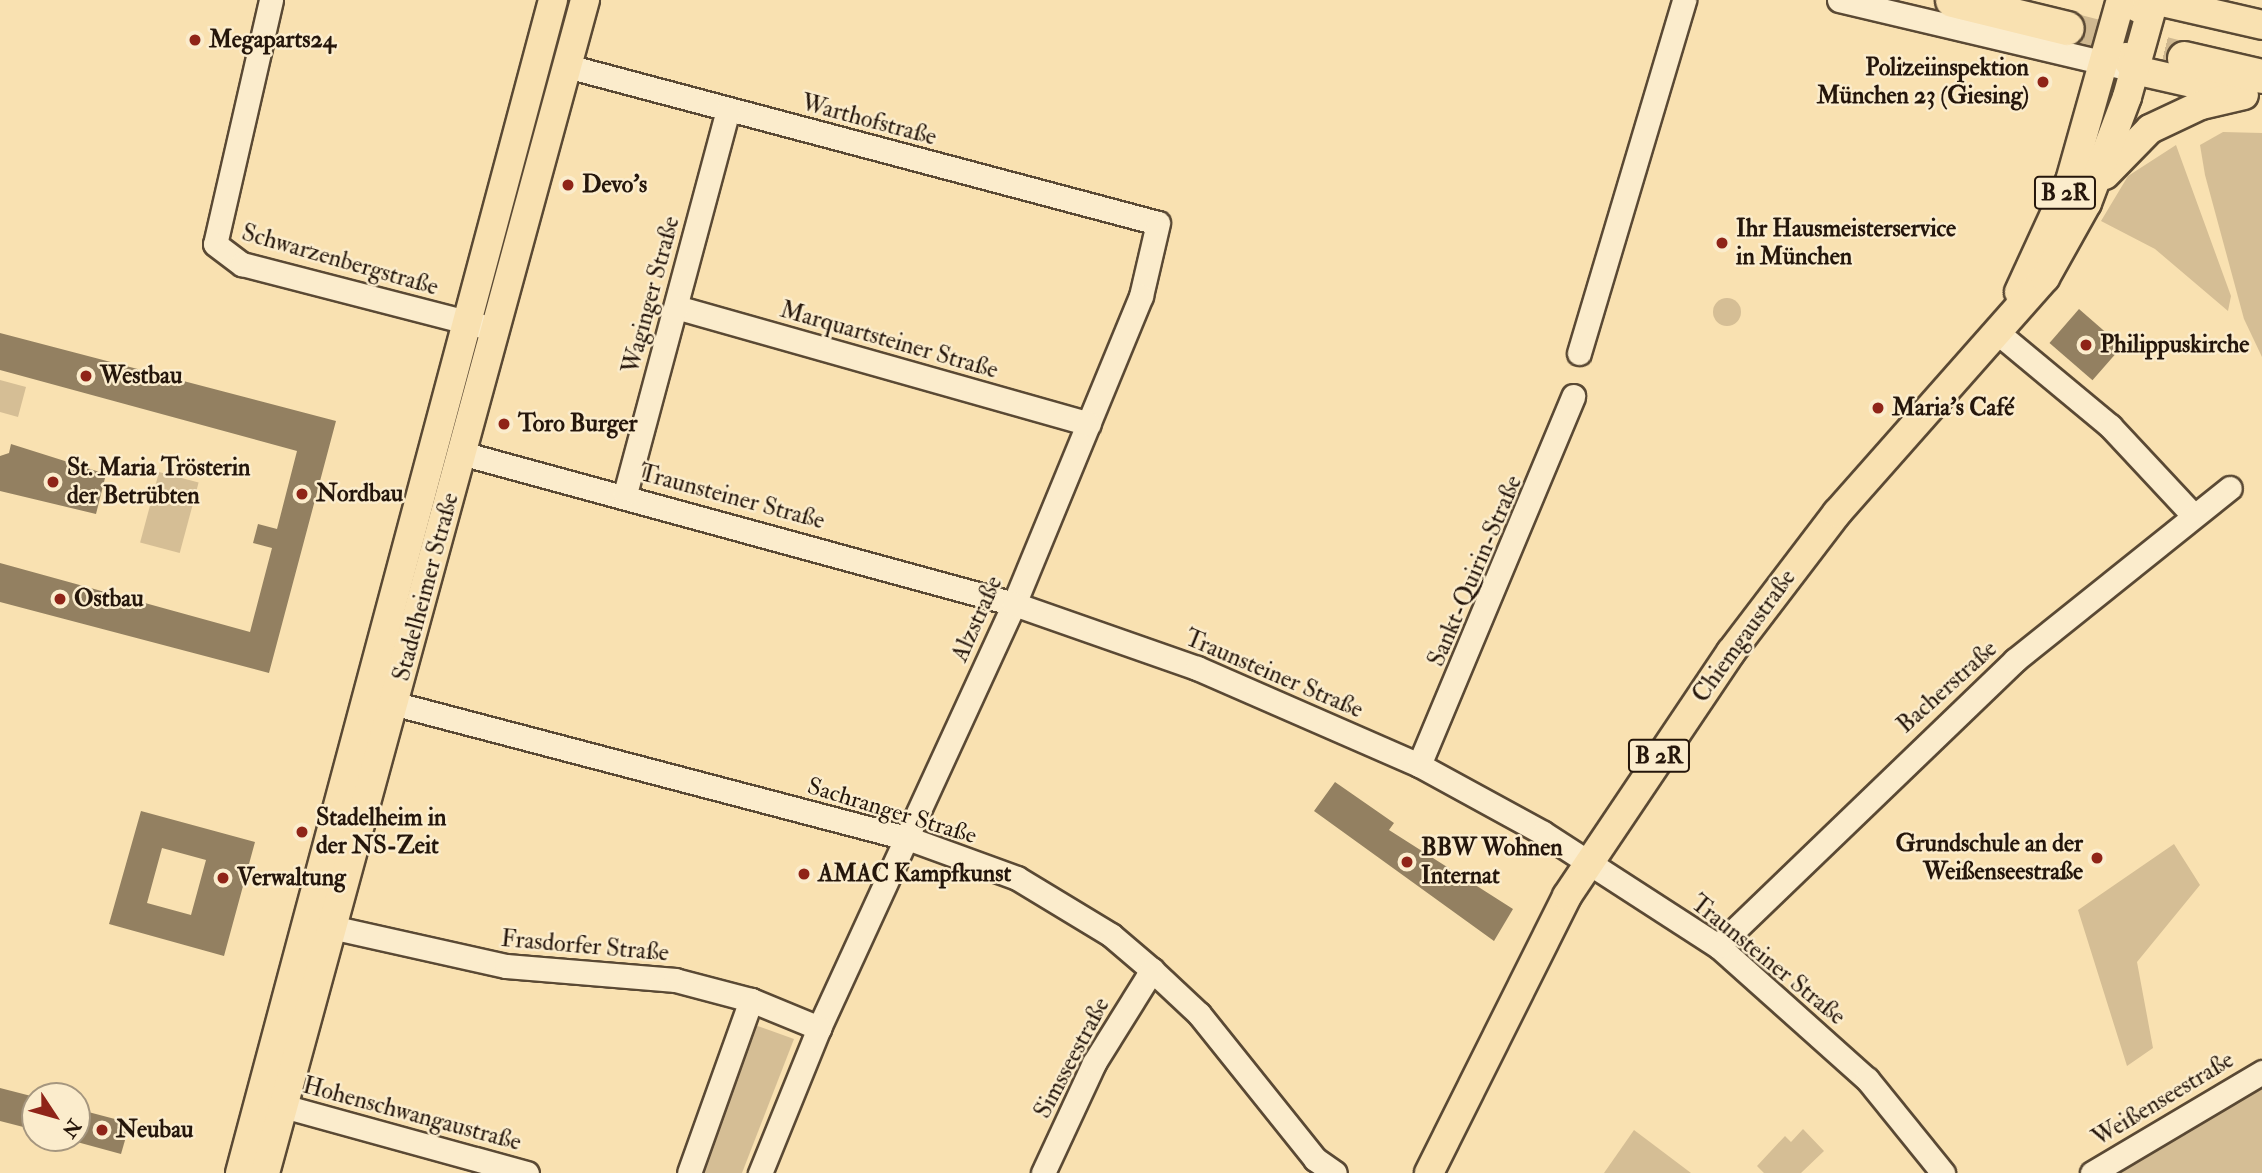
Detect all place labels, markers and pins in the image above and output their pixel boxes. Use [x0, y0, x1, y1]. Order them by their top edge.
place label: Megaparts24 [209, 26, 336, 54]
marker: Megaparts24 [187, 32, 203, 48]
place label: Polizeiinspektion München 23 (Giesing) [1817, 54, 2029, 110]
marker: Polizeiinspektion München 23 (Giesing) [2035, 74, 2051, 90]
place label: Devo's [582, 171, 647, 199]
marker: Devo's [560, 177, 576, 193]
place label: Ihr Hausmeisterservice in München [1736, 215, 1956, 271]
marker: Ihr Hausmeisterservice in München [1714, 235, 1730, 251]
place label: Philippuskirche [2100, 331, 2249, 359]
marker: Philippuskirche [2078, 337, 2094, 353]
place label: Westbau [100, 362, 182, 390]
marker: Westbau [78, 368, 94, 384]
place label: Maria's Café [1892, 394, 2014, 422]
marker: Maria's Café [1870, 400, 1886, 416]
place label: Toro Burger [518, 410, 638, 438]
marker: Toro Burger [496, 416, 512, 432]
place label: St. Maria Trösterin der Betrübten [67, 454, 250, 510]
marker: St. Maria Trösterin der Betrübten [45, 474, 61, 490]
place label: Nordbau [316, 480, 403, 508]
marker: Nordbau [294, 486, 310, 502]
place label: Ostbau [74, 585, 144, 613]
marker: Ostbau [52, 591, 68, 607]
place label: Stadelheim in der NS-Zeit [316, 804, 446, 860]
marker: Stadelheim in der NS-Zeit [294, 824, 310, 840]
place label: Grundschule an der Weißenseestraße [1895, 830, 2083, 886]
place label: BBW Wohnen Internat [1421, 834, 1563, 890]
marker: Grundschule an der Weißenseestraße [2089, 850, 2105, 866]
marker: BBW Wohnen Internat [1399, 854, 1415, 870]
place label: AMAC Kampfkunst [818, 860, 1011, 888]
place label: Verwaltung [237, 864, 346, 892]
marker: AMAC Kampfkunst [796, 866, 812, 882]
marker: Verwaltung [215, 870, 231, 886]
place label: Neubau [116, 1116, 193, 1144]
marker: Neubau [94, 1122, 110, 1138]

